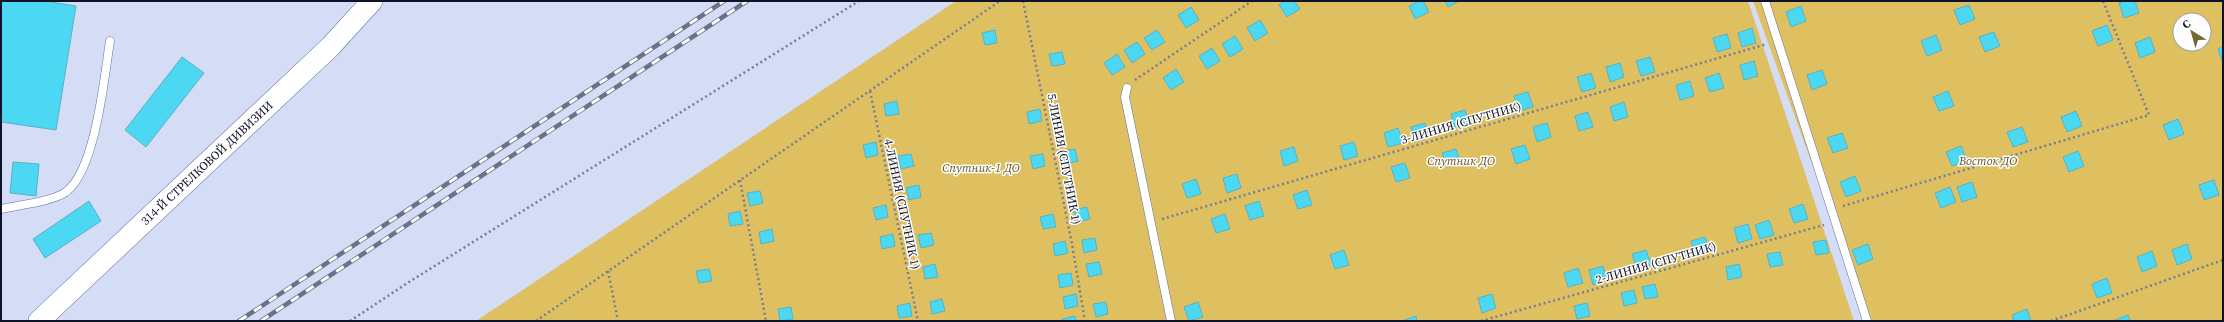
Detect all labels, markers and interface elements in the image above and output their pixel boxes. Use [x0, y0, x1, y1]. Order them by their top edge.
north arrow [2172, 12, 2212, 52]
text: С [2179, 16, 2194, 32]
street label: 5-ЛИНИЯ (СПУТНИК 1) [1043, 92, 1085, 226]
street label: 314-Й СТРЕЛКОВОЙ ДИВИЗИИ [137, 97, 277, 229]
street label: 3-ЛИНИЯ (СПУТНИК) [1399, 98, 1523, 148]
street label: 4-ЛИНИЯ (СПУТНИК 1) [880, 137, 924, 271]
park label: Спутник ДО [1427, 153, 1495, 169]
park label: Восток ДО [1958, 153, 2017, 169]
park label: Спутник-1 ДО [942, 160, 1020, 176]
street label: 2-ЛИНИЯ (СПУТНИК) [1594, 238, 1718, 288]

